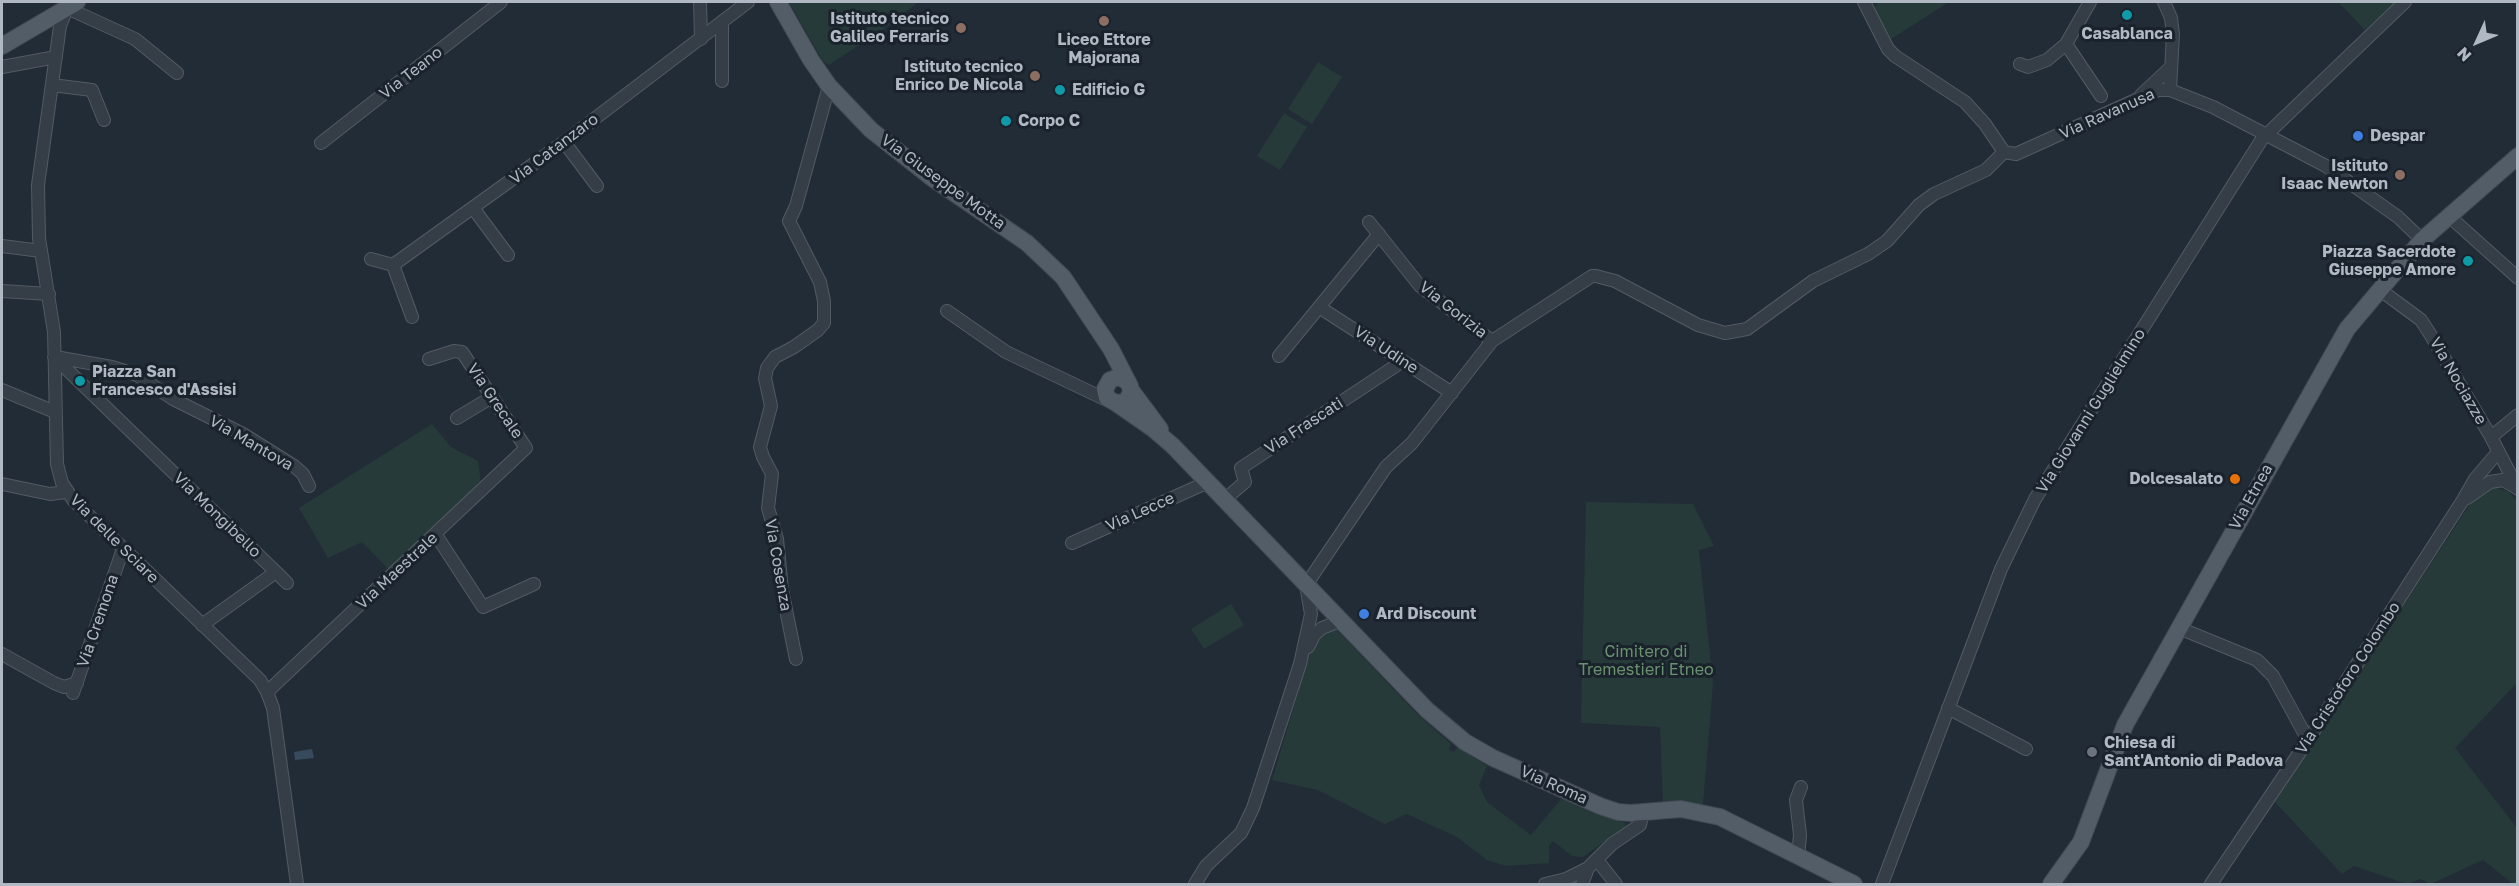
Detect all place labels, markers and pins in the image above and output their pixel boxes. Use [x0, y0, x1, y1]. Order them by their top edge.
marker: Casablanca [2120, 8, 2134, 22]
place label: Istituto tecnico Galileo Ferraris [830, 9, 949, 47]
marker: Liceo Ettore Majorana [1097, 14, 1111, 28]
marker: Istituto tecnico Galileo Ferraris [954, 21, 968, 35]
place label: Casablanca [2081, 24, 2173, 44]
place label: Liceo Ettore Majorana [1057, 30, 1151, 68]
place label: Istituto tecnico Enrico De Nicola [895, 57, 1023, 95]
marker: Istituto tecnico Enrico De Nicola [1028, 69, 1042, 83]
place label: Edificio G [1072, 80, 1145, 100]
marker: Edificio G [1053, 83, 1067, 97]
place label: Corpo C [1018, 111, 1080, 131]
marker: Corpo C [999, 114, 1013, 128]
place label: Despar [2370, 126, 2425, 146]
marker: Despar [2351, 129, 2365, 143]
place label: Istituto Isaac Newton [2281, 156, 2388, 194]
marker: Istituto Isaac Newton [2393, 168, 2407, 182]
place label: Piazza Sacerdote Giuseppe Amore [2322, 242, 2456, 280]
marker: Piazza Sacerdote Giuseppe Amore [2461, 254, 2475, 268]
place label: Piazza San Francesco d'Assisi [92, 362, 236, 400]
marker: Piazza San Francesco d'Assisi [73, 374, 87, 388]
place label: Dolcesalato [2129, 469, 2223, 489]
marker: Dolcesalato [2228, 472, 2242, 486]
place label: Ard Discount [1376, 604, 1476, 624]
marker: Ard Discount [1357, 607, 1371, 621]
place label: Chiesa di Sant'Antonio di Padova [2104, 733, 2283, 771]
marker: Chiesa di Sant'Antonio di Padova [2085, 745, 2099, 759]

